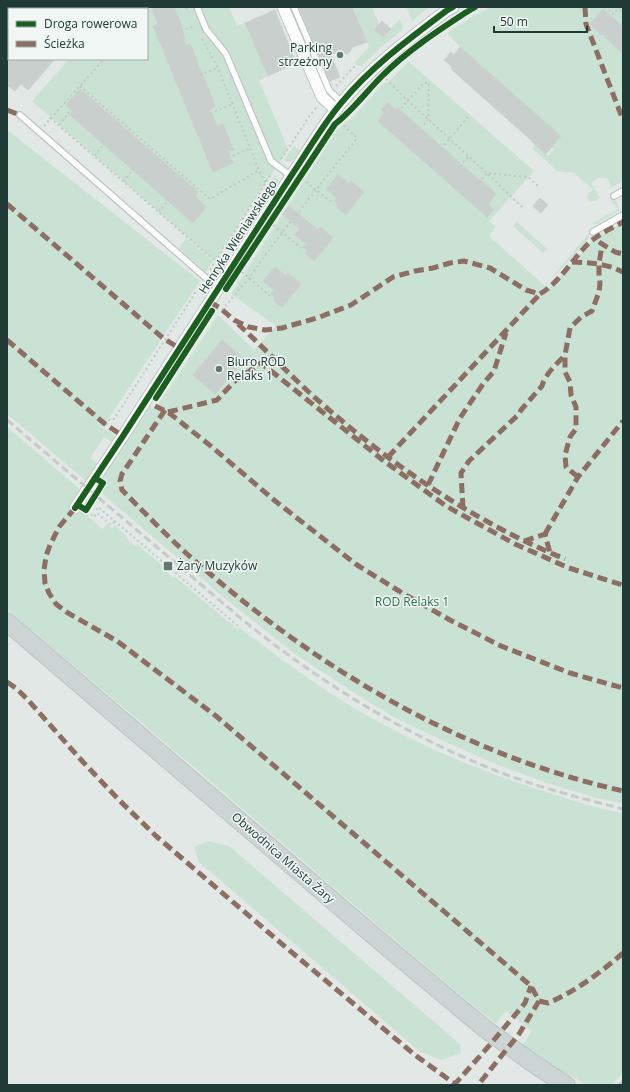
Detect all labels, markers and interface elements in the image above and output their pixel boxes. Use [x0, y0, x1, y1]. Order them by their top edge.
legend [8, 8, 148, 60]
scale bar [494, 8, 587, 34]
text: 50 m [500, 13, 528, 30]
text: Droga rowerowa [44, 15, 137, 32]
text: Ścieżka [44, 35, 85, 52]
place label: Parking strzeżony [279, 39, 333, 70]
marker: Parking strzeżony [335, 50, 345, 60]
street label: Henryka Wieniawskiego [194, 176, 281, 297]
place label: Biuro ROD Relaks 1 [227, 353, 286, 384]
marker: Biuro ROD Relaks 1 [214, 364, 224, 374]
place label: Żary Muzyków [177, 557, 258, 574]
marker: Żary Muzyków [162, 560, 174, 572]
park label: ROD Relaks 1 [375, 593, 449, 610]
street label: Obwodnica Miasta Żary [228, 808, 339, 908]

